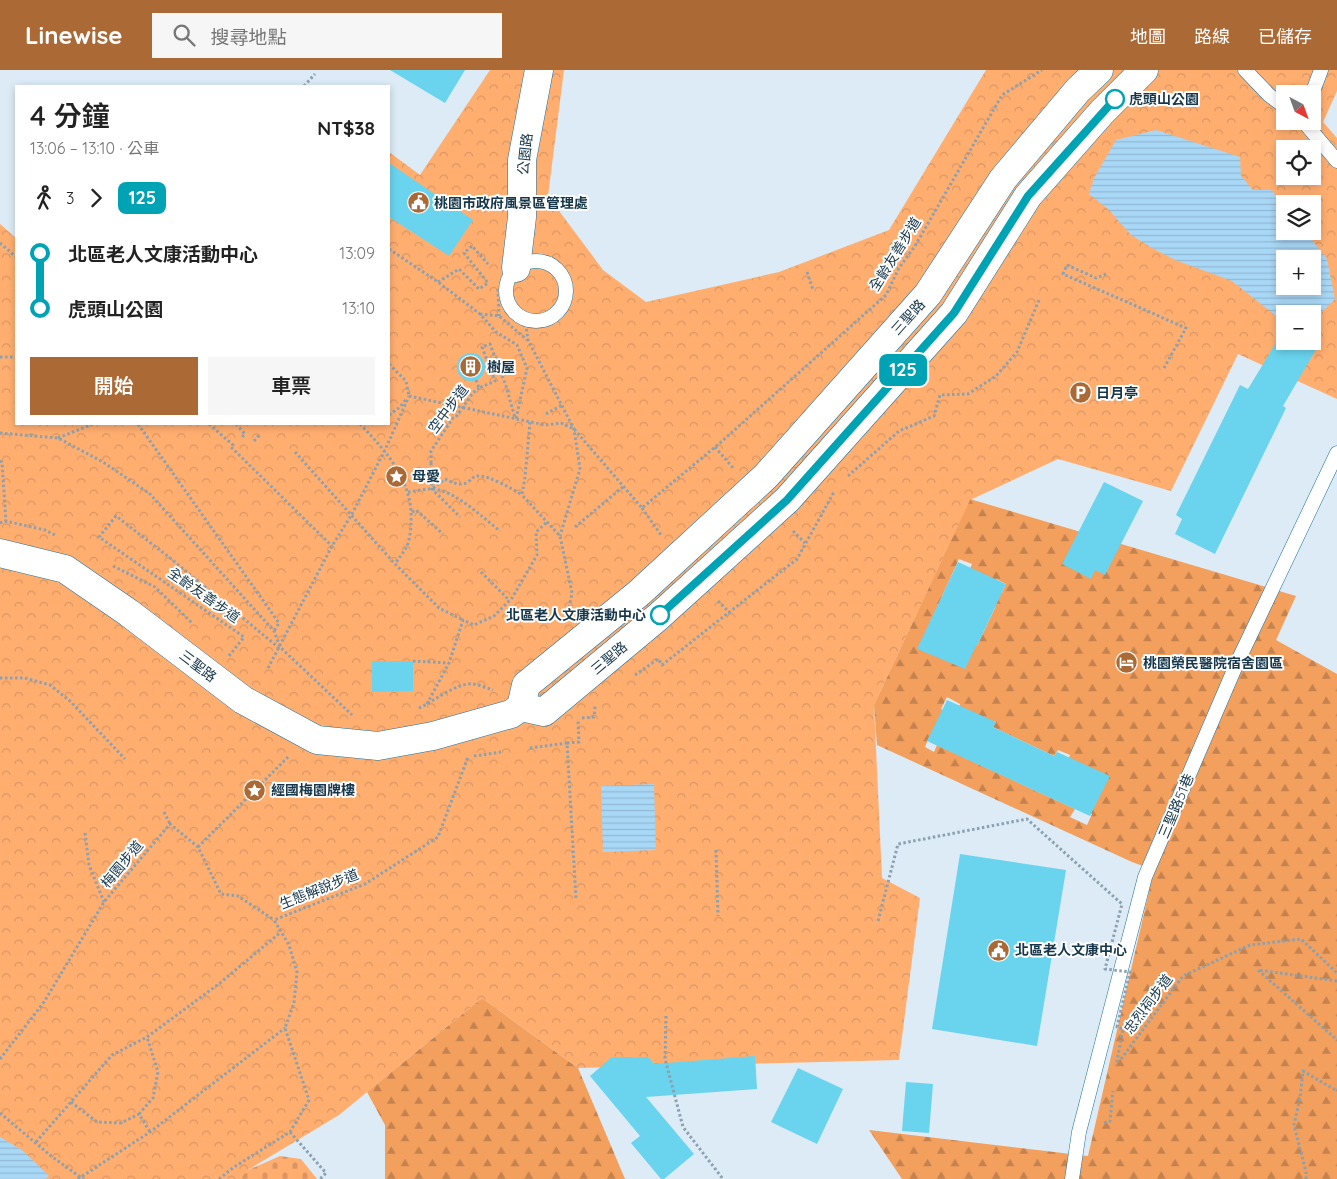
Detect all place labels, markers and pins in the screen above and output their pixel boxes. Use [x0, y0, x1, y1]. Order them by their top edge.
marker: 虎頭山公園 [1105, 89, 1125, 109]
place label: 虎頭山公園 [1129, 90, 1199, 108]
public building icon: 桃園市政府風景區管理處 [406, 191, 430, 215]
place label: 桃園市政府風景區管理處 [434, 194, 588, 212]
building icon: 樹屋 [459, 355, 483, 379]
place label: 樹屋 [487, 358, 515, 376]
parking icon: 日月亭 [1068, 381, 1092, 405]
place label: 日月亭 [1096, 384, 1138, 402]
place icon: 母愛 [384, 464, 408, 488]
place label: 母愛 [412, 467, 440, 485]
marker: 北區老人文康活動中心 [650, 605, 670, 625]
place label: 北區老人文康活動中心 [506, 606, 646, 624]
hotel icon: 桃園榮民醫院宿舍園區 [1115, 651, 1139, 675]
place label: 桃園榮民醫院宿舍園區 [1143, 654, 1283, 672]
place icon: 經國梅園牌樓 [243, 778, 267, 802]
place label: 經國梅園牌樓 [271, 781, 355, 799]
public building icon: 北區老人文康中心 [987, 938, 1011, 962]
place label: 北區老人文康中心 [1015, 941, 1127, 959]

